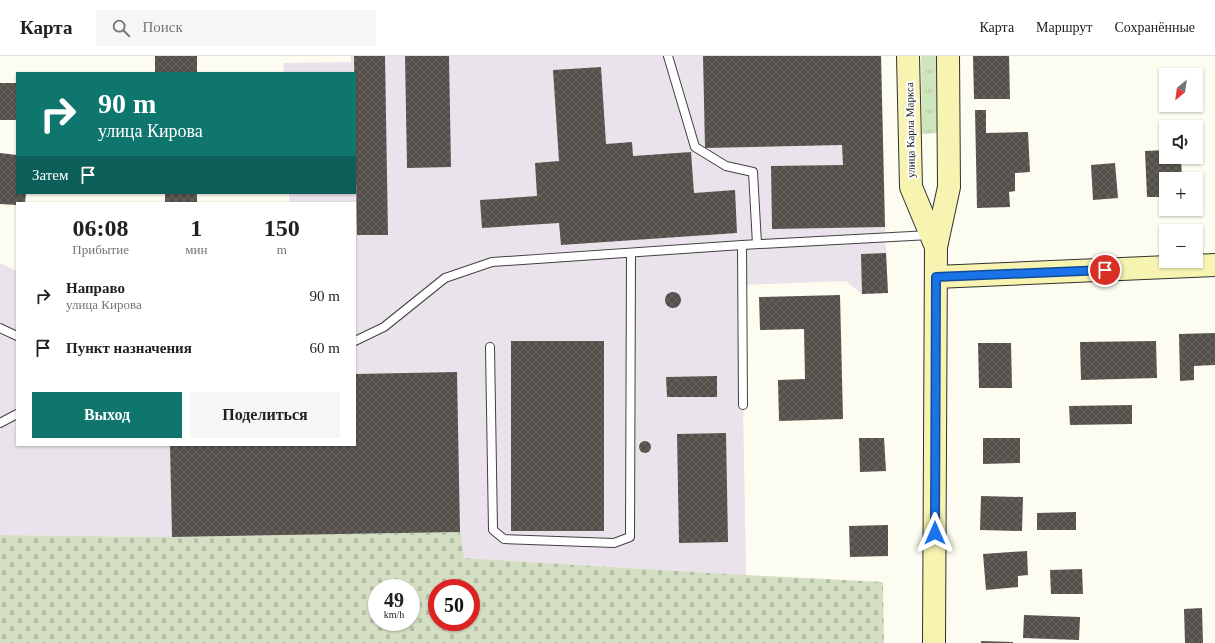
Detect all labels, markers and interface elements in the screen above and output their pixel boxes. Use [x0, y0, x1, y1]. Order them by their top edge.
search box [96, 10, 376, 46]
text: Карта [20, 17, 72, 38]
icon: search [110, 17, 132, 39]
text: Поиск [142, 19, 183, 35]
text: Карта [979, 20, 1014, 35]
text: Маршрут [1036, 20, 1092, 35]
text: Сохранённые [1114, 20, 1195, 35]
north arrow [1159, 68, 1203, 112]
map controls [1159, 68, 1203, 268]
street label: улица Карла Маркса [903, 82, 917, 178]
icon: right [32, 88, 84, 140]
text: 90 m [98, 88, 156, 119]
button: sound [1159, 120, 1203, 164]
text: улица Кирова [98, 121, 203, 141]
icon: arrive [77, 164, 99, 186]
text: Затем [32, 167, 69, 183]
button: + [1159, 172, 1203, 216]
text: 06:08 [73, 215, 129, 241]
text: 1 [190, 215, 202, 241]
text: 150 [264, 215, 300, 241]
button: − [1159, 224, 1203, 268]
text: Прибытие [72, 242, 129, 257]
text: мин [185, 242, 207, 257]
text: m [277, 242, 287, 257]
pin [1088, 253, 1122, 287]
icon: arrive [1094, 259, 1116, 281]
text: Направо [66, 280, 125, 296]
icon: right [32, 285, 54, 307]
text: 90 m [310, 288, 340, 304]
text: улица Кирова [66, 297, 142, 312]
icon: arrive [32, 337, 54, 359]
text: Пункт назначения [66, 340, 192, 356]
text: 60 m [310, 340, 340, 356]
button: Выход [32, 392, 182, 438]
button: Поделиться [190, 392, 340, 438]
position arrow [914, 512, 956, 554]
speed limit sign: 50 [428, 579, 480, 631]
text: 49 [384, 589, 404, 611]
text: km/h [384, 609, 404, 620]

